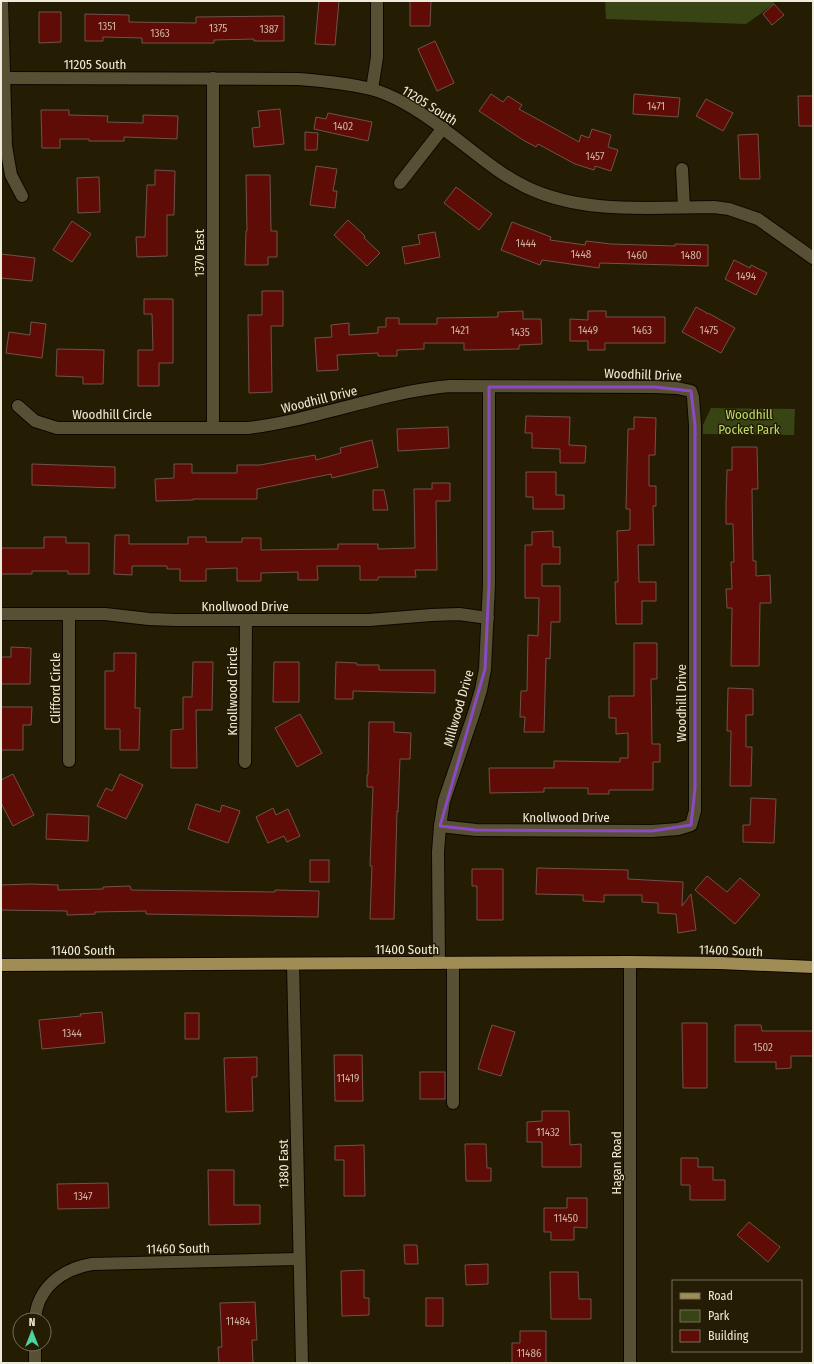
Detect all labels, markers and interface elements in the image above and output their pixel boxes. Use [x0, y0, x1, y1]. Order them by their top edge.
house number: 1351 [98, 20, 116, 33]
house number: 1375 [209, 22, 227, 35]
house number: 1387 [259, 23, 279, 36]
house number: 1363 [150, 27, 170, 40]
street label: 11205 South [64, 57, 126, 72]
street label: 11205 South [399, 82, 460, 128]
house number: 1471 [647, 100, 665, 113]
house number: 1402 [333, 120, 353, 133]
house number: 1457 [586, 150, 605, 163]
street label: 1370 East [192, 228, 207, 277]
house number: 1444 [516, 237, 537, 250]
house number: 1448 [571, 248, 592, 261]
house number: 1460 [627, 249, 648, 262]
house number: 1480 [681, 249, 702, 262]
house number: 1494 [736, 270, 757, 283]
house number: 1421 [451, 324, 469, 337]
house number: 1449 [578, 324, 598, 337]
house number: 1463 [632, 324, 652, 337]
house number: 1475 [700, 324, 718, 337]
house number: 1435 [510, 326, 530, 339]
street label: Woodhill Drive [604, 366, 682, 383]
street label: Woodhill Drive [280, 383, 359, 416]
street label: Woodhill Circle [72, 407, 152, 422]
park label: Woodhill Pocket Park [718, 407, 781, 437]
street label: Knollwood Drive [201, 599, 289, 614]
street label: Knollwood Circle [225, 646, 240, 736]
street label: Clifford Circle [48, 652, 63, 724]
street label: Woodhill Drive [674, 664, 689, 742]
street label: Millwood Drive [440, 668, 477, 748]
street label: Knollwood Drive [522, 810, 610, 825]
street label: 11400 South [375, 942, 439, 957]
street label: 11400 South [699, 942, 763, 959]
street label: 11400 South [51, 943, 115, 958]
house number: 1344 [62, 1027, 83, 1040]
house number: 1502 [753, 1041, 773, 1054]
house number: 11419 [337, 1072, 359, 1085]
house number: 11432 [536, 1126, 560, 1139]
street label: Hagan Road [609, 1131, 624, 1195]
street label: 1380 East [276, 1138, 291, 1189]
house number: 1347 [74, 1190, 93, 1203]
house number: 11450 [554, 1212, 578, 1225]
street label: 11460 South [146, 1240, 210, 1257]
legend [672, 1280, 802, 1352]
text: Road [708, 1289, 733, 1303]
text: Park [708, 1309, 730, 1323]
north arrow [12, 1312, 52, 1352]
house number: 11484 [226, 1315, 251, 1328]
text: N [29, 1316, 35, 1329]
text: Building [708, 1329, 749, 1343]
house number: 11486 [517, 1347, 542, 1360]

